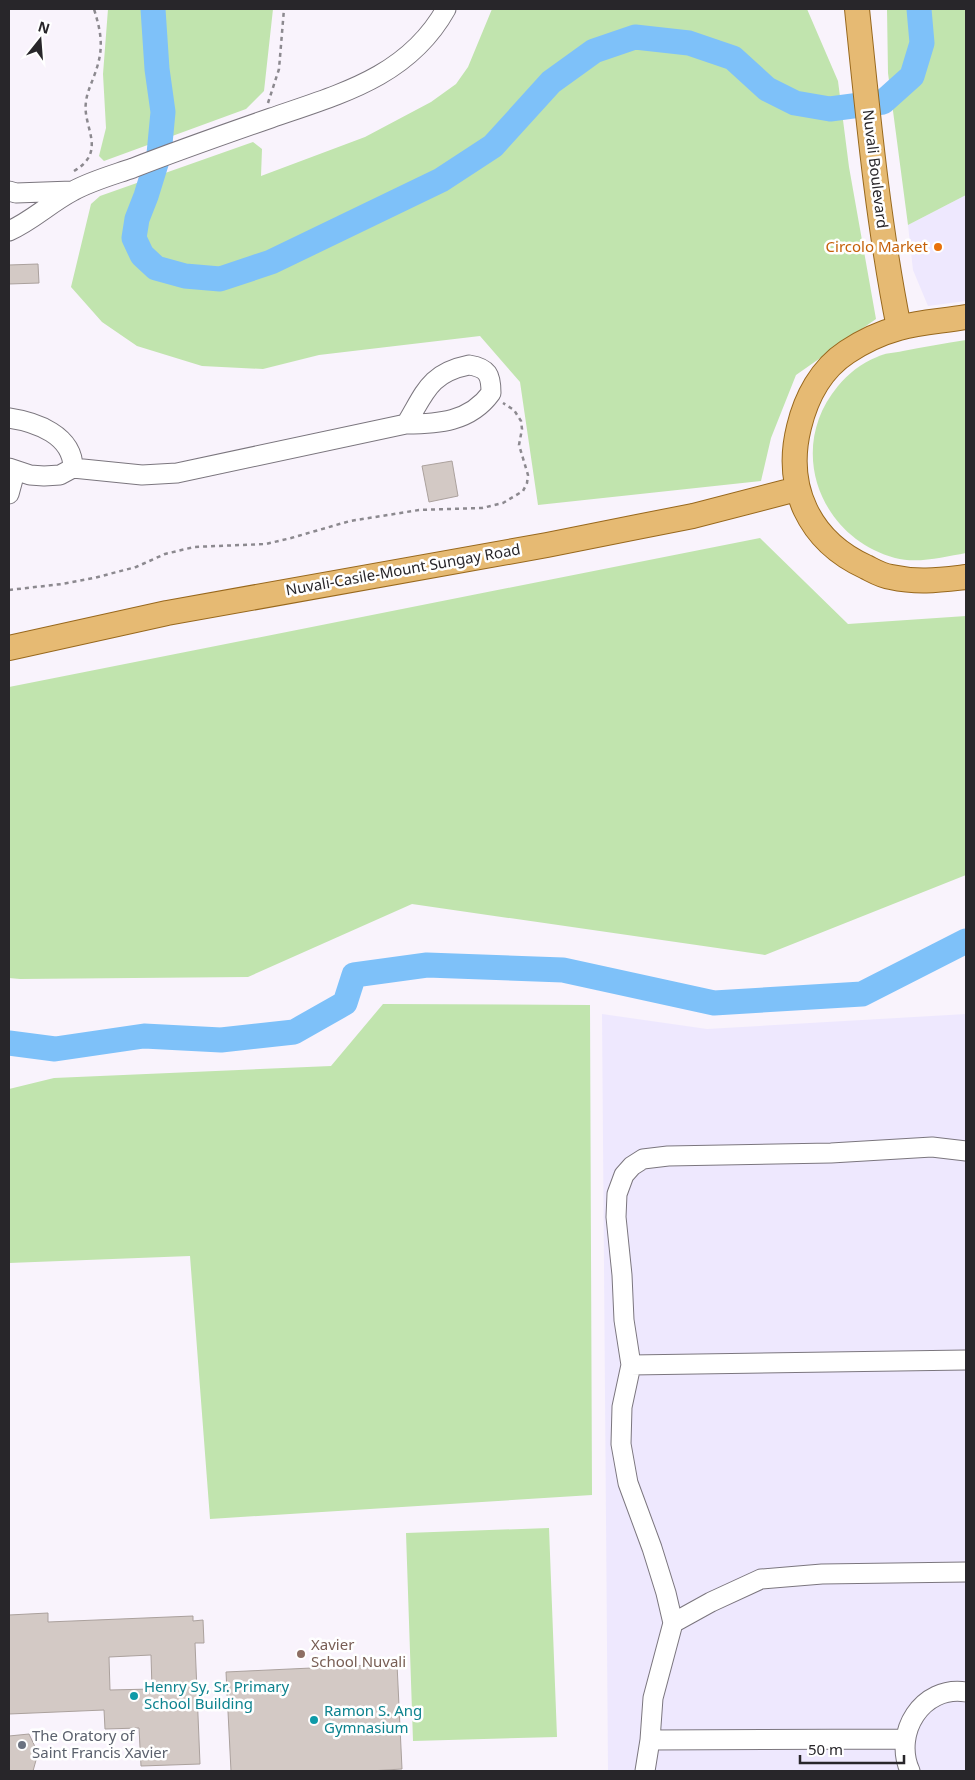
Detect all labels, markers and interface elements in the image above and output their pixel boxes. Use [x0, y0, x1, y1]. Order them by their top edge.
north arrow [15, 15, 65, 65]
text: N [36, 16, 52, 38]
street label: Nuvali Boulevard [859, 108, 893, 229]
place label: Circolo Market [826, 236, 929, 256]
marker: Circolo Market [932, 241, 944, 253]
street label: Nuvali-Casile-Mount Sungay Road [284, 539, 522, 600]
place label: Xavier School Nuvali [311, 1634, 406, 1671]
marker: Xavier School Nuvali [295, 1648, 307, 1660]
place label: Henry Sy, Sr. Primary School Building [144, 1676, 290, 1713]
marker: Henry Sy, Sr. Primary School Building [128, 1690, 140, 1702]
place label: Ramon S. Ang Gymnasium [324, 1700, 422, 1737]
marker: Ramon S. Ang Gymnasium [308, 1714, 320, 1726]
place label: The Oratory of Saint Francis Xavier [32, 1725, 168, 1762]
scale bar [800, 1732, 904, 1764]
marker: The Oratory of Saint Francis Xavier [16, 1739, 28, 1751]
text: 50 m [808, 1739, 843, 1759]

